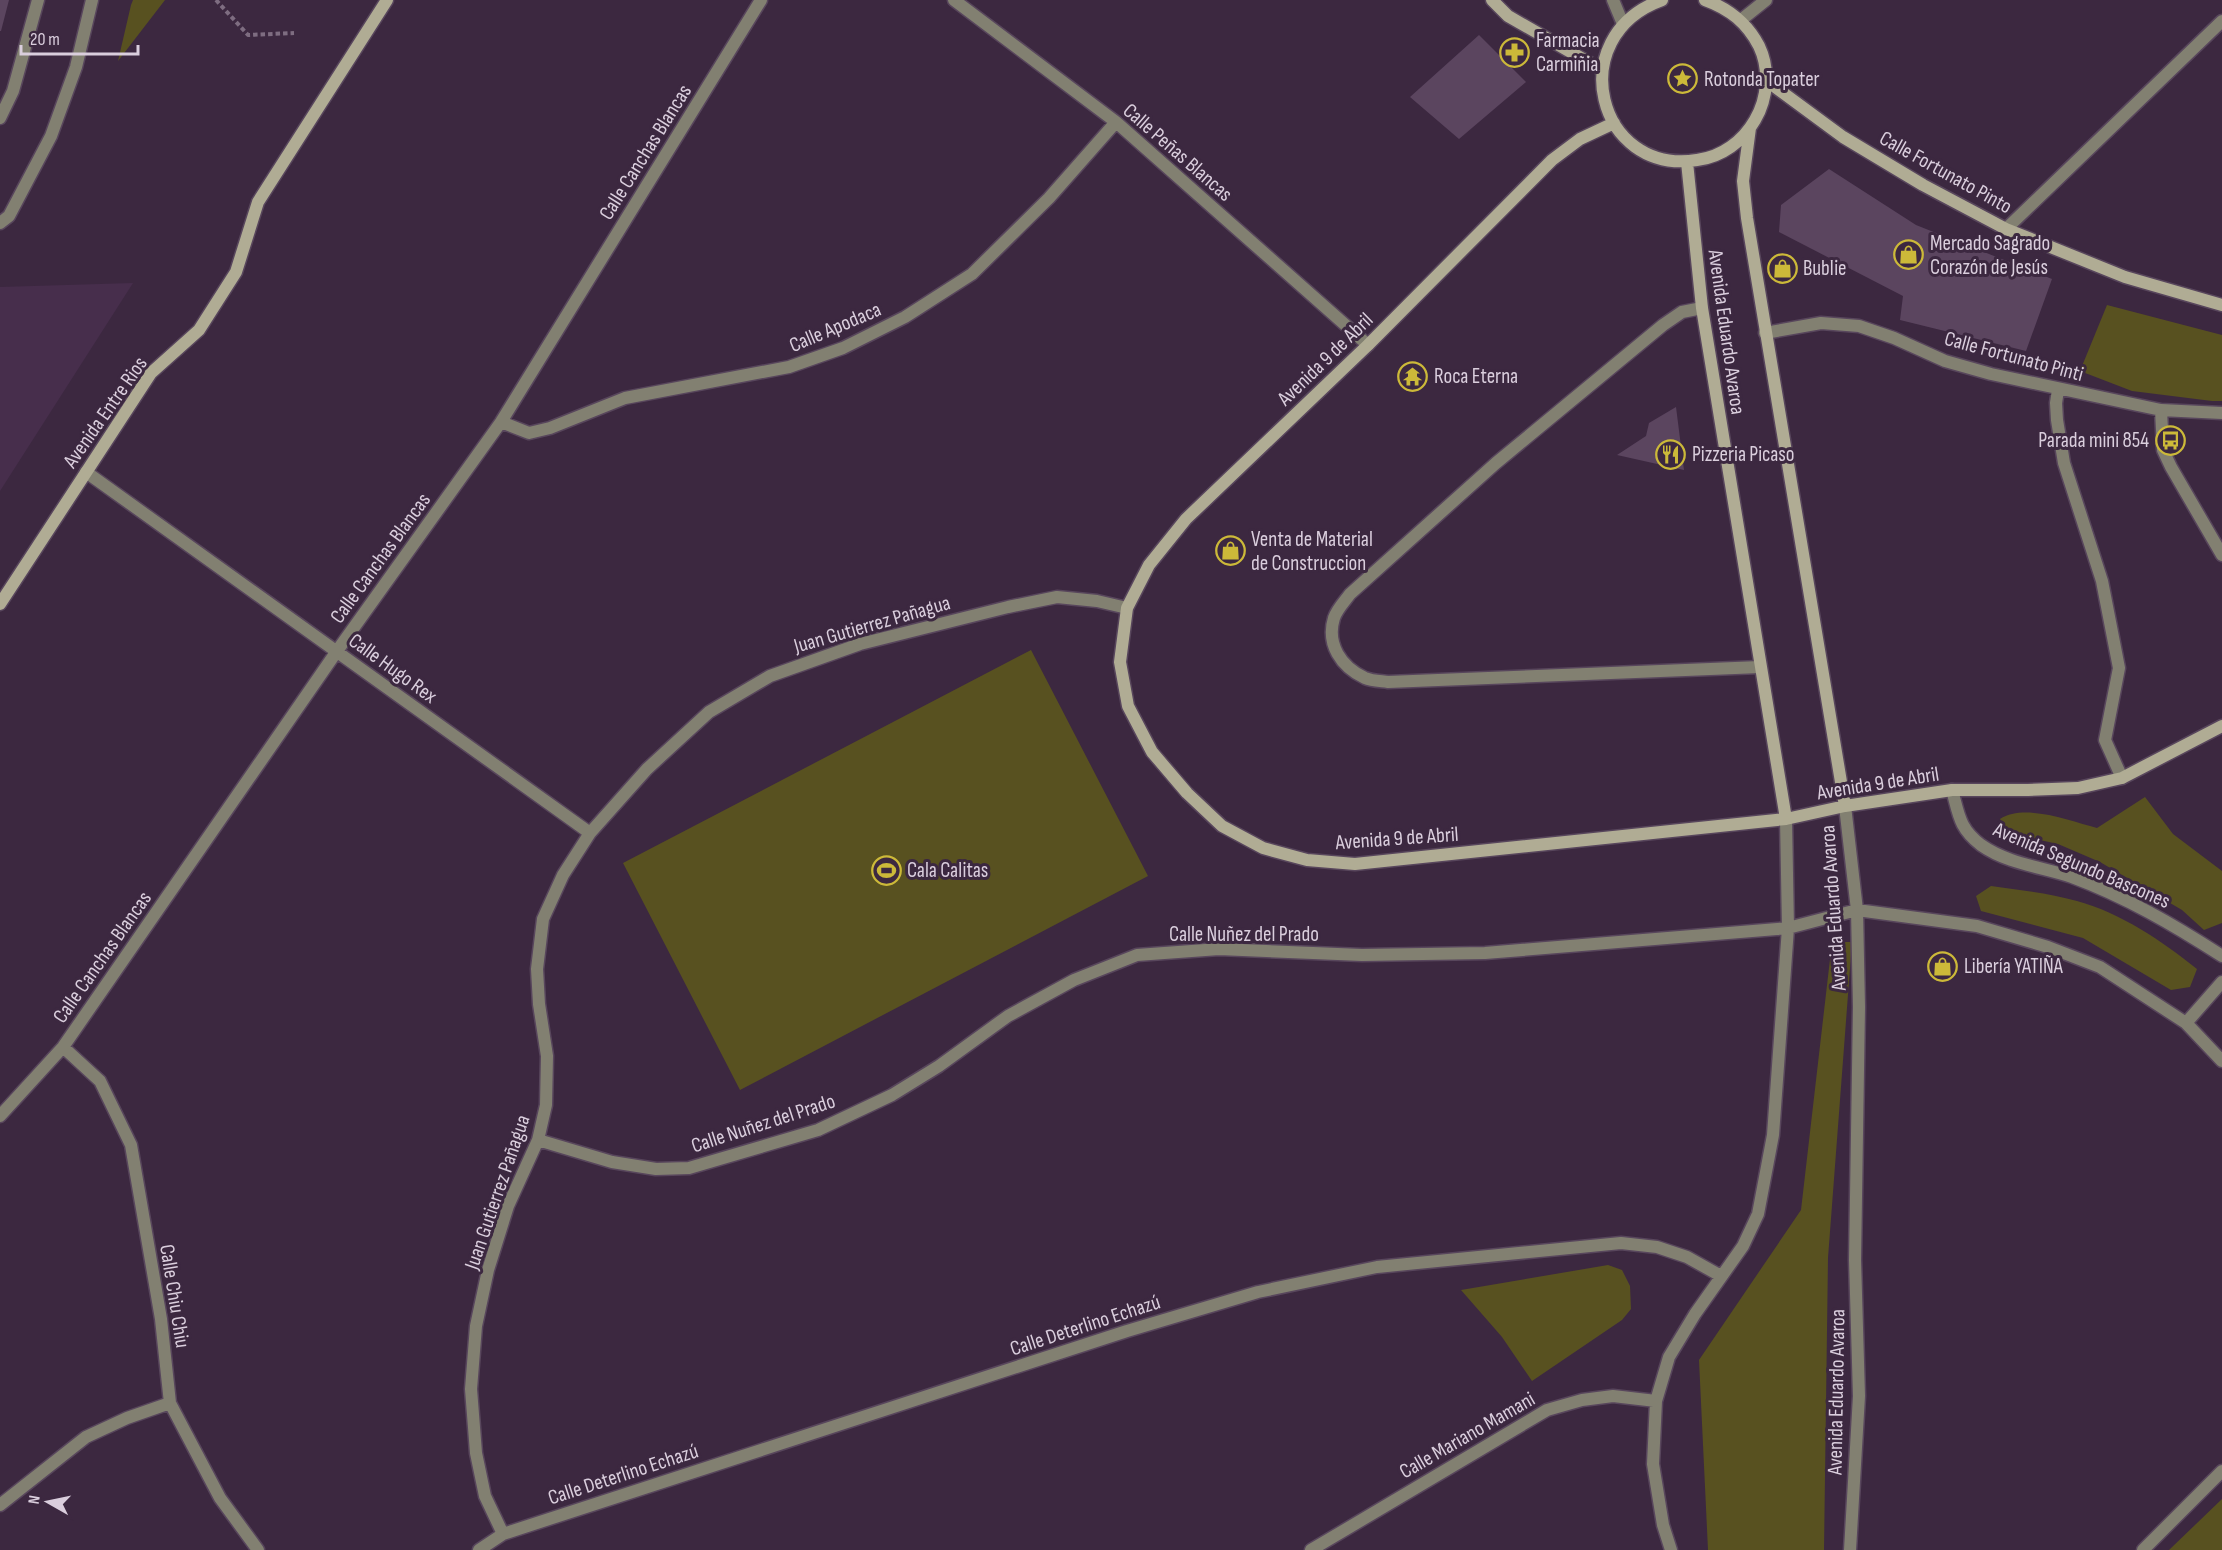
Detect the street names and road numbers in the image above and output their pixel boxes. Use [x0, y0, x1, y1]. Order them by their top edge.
street label: Calle Canchas Blancas [594, 80, 697, 225]
street label: Calle Peñas Blancas [1118, 98, 1238, 207]
street label: Calle Fortunato Pinto [1875, 126, 2016, 219]
street label: Avenida Eduardo Avaroa [1702, 247, 1750, 416]
street label: Calle Apodaca [786, 297, 885, 358]
street label: Avenida 9 de Abril [1272, 308, 1378, 412]
street label: Calle Fortunato Pinti [1942, 326, 2086, 387]
street label: Avenida Entre Rios [57, 352, 153, 473]
street label: Calle Canchas Blancas [325, 488, 436, 628]
street label: Juan Gutierrez Pañagua [790, 590, 953, 659]
street label: Calle Hugo Rex [344, 628, 442, 709]
street label: Avenida 9 de Abril [1814, 762, 1941, 806]
street label: Avenida Segundo Bascones [1989, 817, 2174, 914]
street label: Avenida 9 de Abril [1334, 822, 1459, 855]
street label: Avenida Eduardo Avaroa [1815, 824, 1852, 993]
street label: Calle Canchas Blancas [48, 887, 157, 1028]
street label: Calle Nuñez del Prado [1169, 922, 1319, 947]
street label: Calle Nuñez del Prado [688, 1088, 838, 1159]
street label: Juan Gutierrez Pañagua [459, 1112, 536, 1274]
street label: Calle Chiu Chiu [154, 1242, 195, 1350]
street label: Calle Deterlino Echazú [1007, 1289, 1163, 1362]
street label: Avenida Eduardo Avaroa [1823, 1309, 1850, 1476]
street label: Calle Mariano Mamani [1395, 1387, 1539, 1484]
street label: Calle Deterlino Echazú [545, 1438, 701, 1511]

